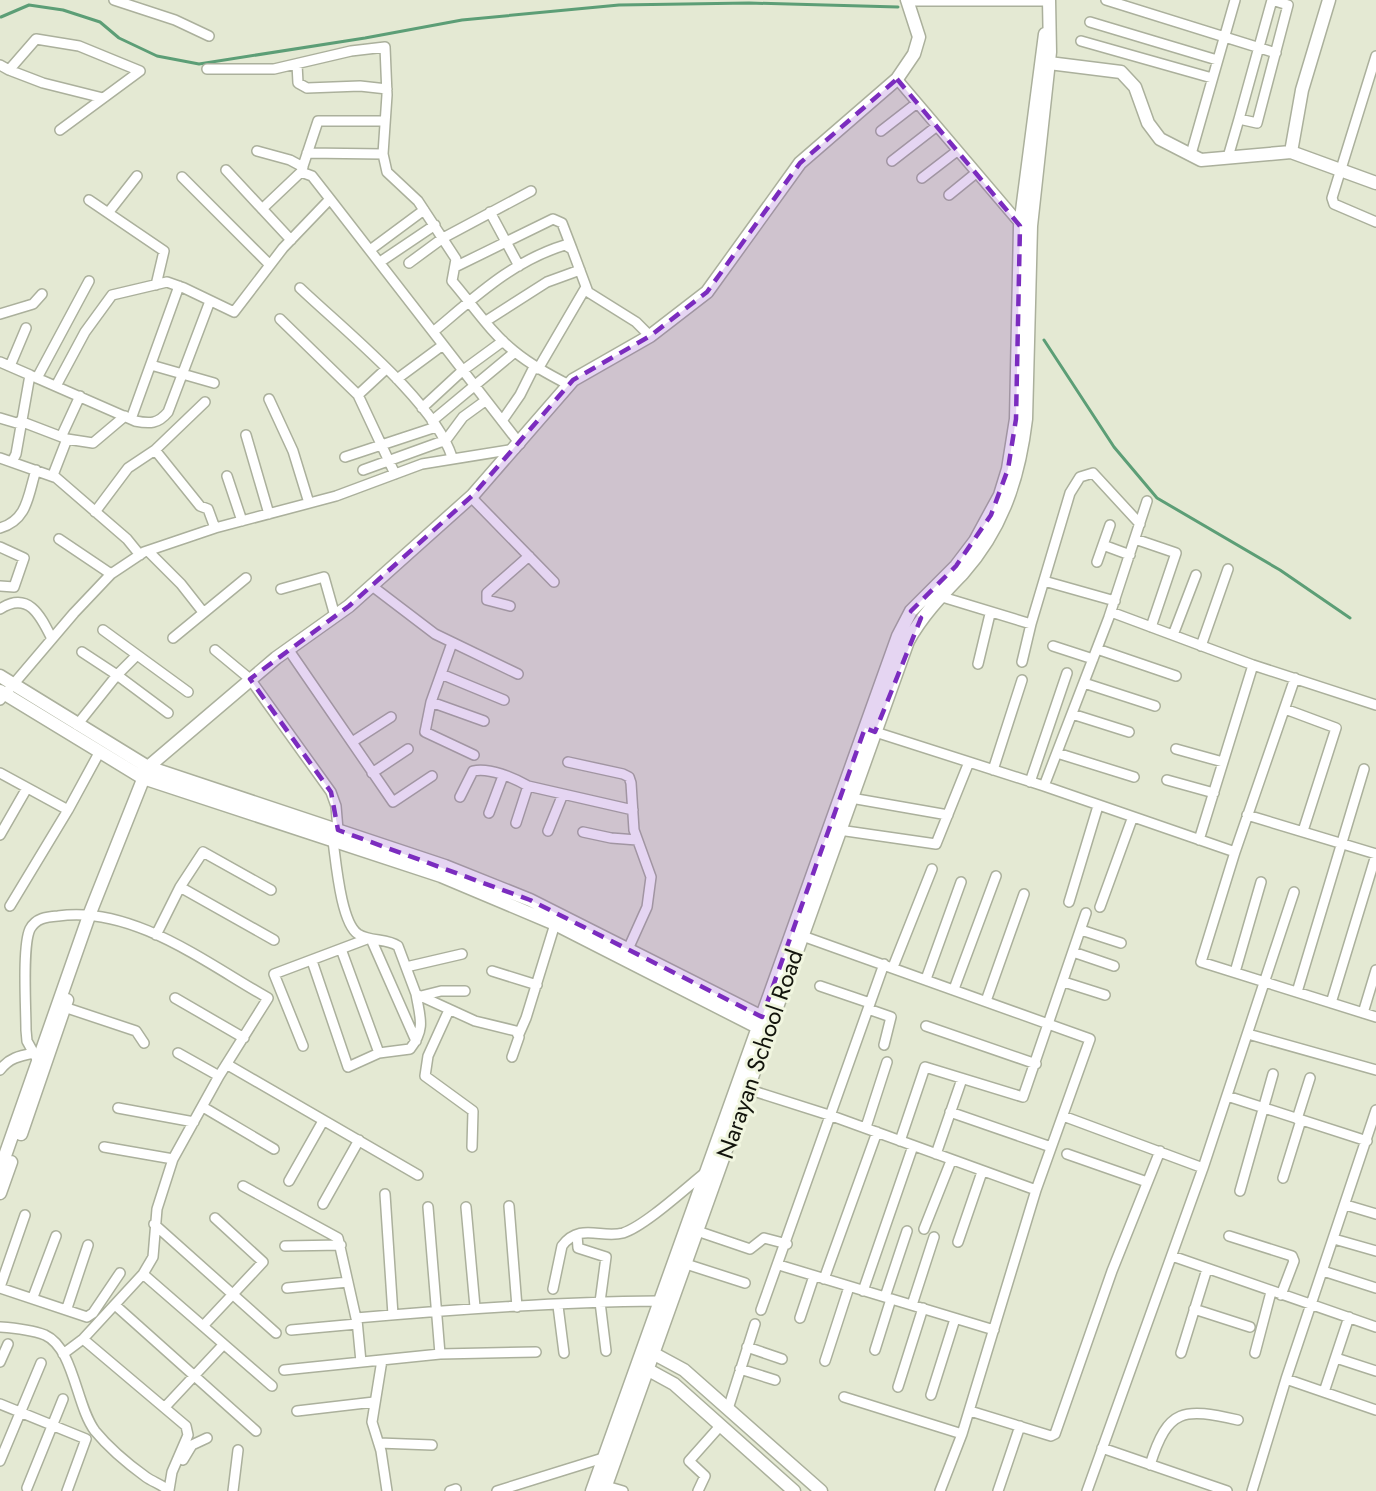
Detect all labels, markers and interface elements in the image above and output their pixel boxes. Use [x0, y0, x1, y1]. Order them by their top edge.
street label: Narayan School Road [707, 944, 812, 1163]

